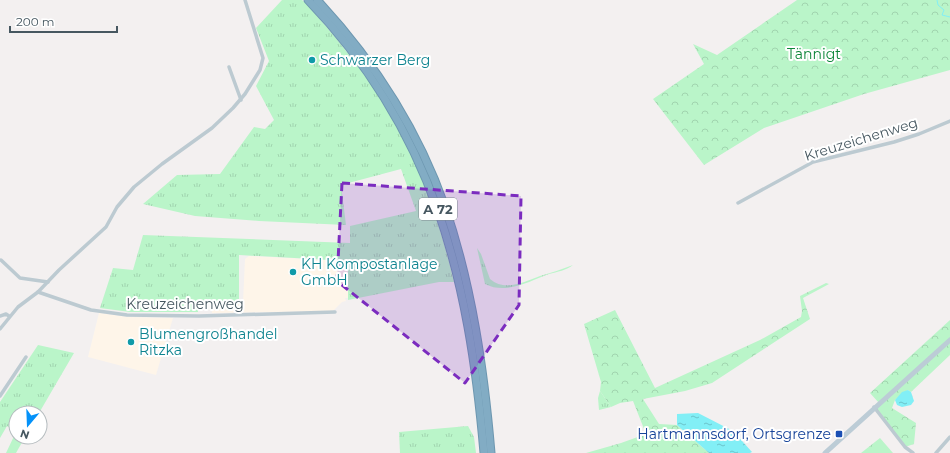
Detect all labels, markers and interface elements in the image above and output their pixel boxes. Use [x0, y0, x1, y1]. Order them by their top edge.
scale bar [10, 8, 117, 34]
text: 200 m [16, 14, 55, 29]
park label: Tännigt [787, 45, 841, 63]
place label: Schwarzer Berg [320, 51, 430, 69]
marker: Schwarzer Berg [307, 55, 317, 65]
street label: Kreuzeichenweg [802, 113, 920, 165]
road number: A 72 [419, 198, 457, 220]
place label: KH Kompostanlage GmbH [301, 255, 438, 289]
marker: KH Kompostanlage GmbH [288, 267, 298, 277]
street label: Kreuzeichenweg [126, 295, 244, 313]
place label: Blumengroßhandel Ritzka [139, 325, 278, 359]
marker: Blumengroßhandel Ritzka [126, 337, 136, 347]
north arrow [8, 405, 48, 445]
place label: Hartmannsdorf, Ortsgrenze [637, 425, 831, 443]
text: N [18, 426, 31, 443]
marker: Hartmannsdorf, Ortsgrenze [834, 429, 844, 439]

